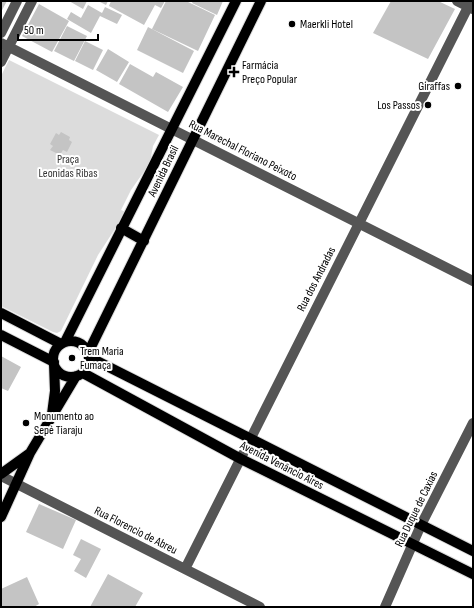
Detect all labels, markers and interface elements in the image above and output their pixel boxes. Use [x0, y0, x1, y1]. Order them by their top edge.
scale bar [18, 16, 98, 42]
place label: Maerkli Hotel [300, 17, 353, 32]
marker: Maerkli Hotel [287, 19, 297, 29]
text: 50 m [24, 23, 44, 38]
place label: Farmácia Preço Popular [242, 58, 298, 87]
marker: Farmácia Preço Popular [229, 67, 239, 77]
place label: Giraffas [418, 79, 450, 94]
marker: Giraffas [453, 81, 463, 91]
place label: Los Passos [377, 98, 420, 113]
marker: Los Passos [423, 100, 433, 110]
street label: Rua Marechal Floriano Peixoto [186, 117, 299, 184]
street label: Avenida Brasil [144, 143, 182, 200]
park label: Praça Leonidas Ribas [39, 152, 98, 181]
street label: Rua dos Andradas [294, 244, 339, 314]
place label: Trem Maria Fumaça [80, 344, 124, 373]
marker: Trem Maria Fumaça [67, 353, 77, 363]
place label: Monumento ao Sepé Tiaraju [34, 409, 94, 438]
marker: Monumento ao Sepé Tiaraju [21, 418, 31, 428]
street label: Avenida Venâncio Aires [237, 437, 326, 493]
street label: Rua Duque de Caxias [392, 469, 441, 550]
street label: Rua Florencio de Abreu [92, 503, 180, 558]

